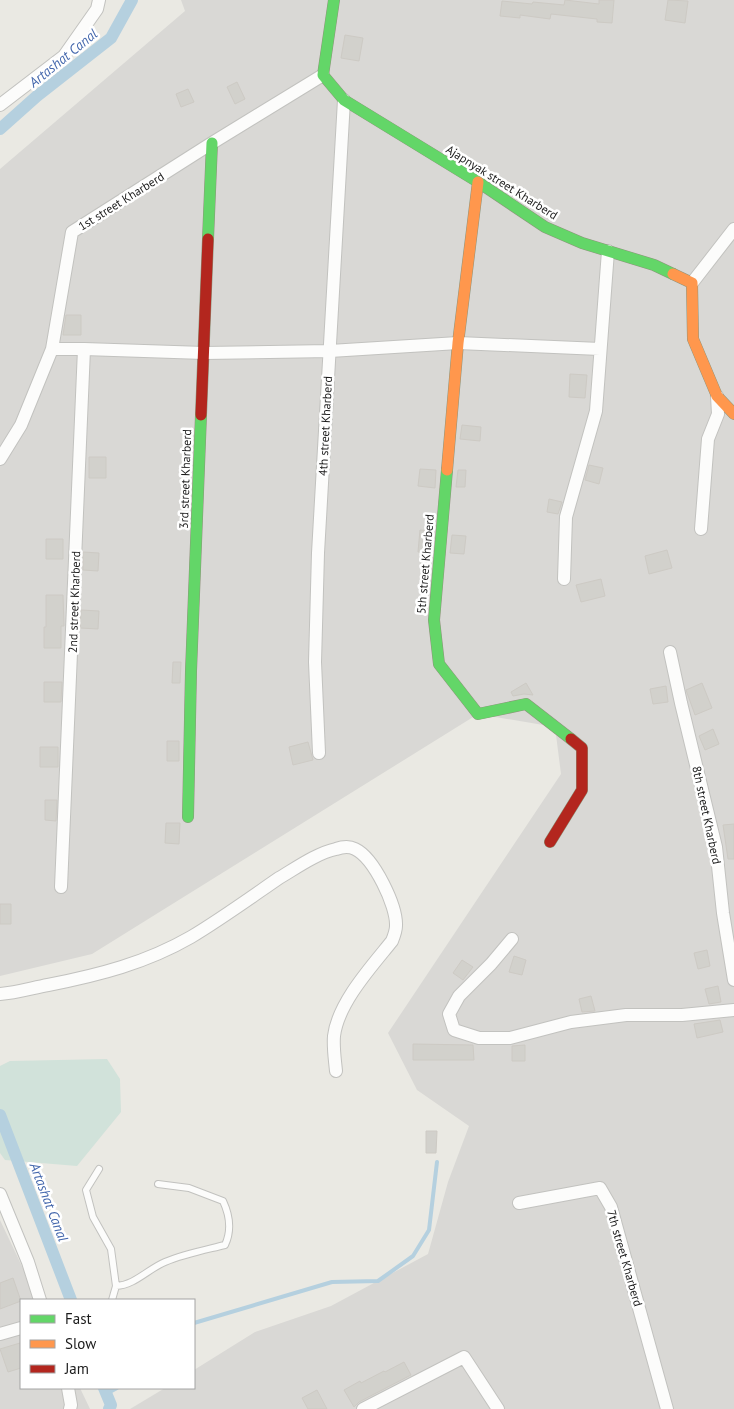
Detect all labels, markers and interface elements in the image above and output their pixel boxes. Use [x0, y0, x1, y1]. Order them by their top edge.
water label: Artashat Canal [24, 25, 101, 92]
street label: Ajapnyak street Kharberd [443, 141, 561, 223]
street label: 1st street Kharberd [75, 169, 167, 233]
street label: 4th street Kharberd [315, 376, 335, 476]
street label: 3rd street Kharberd [176, 429, 194, 529]
street label: 5th street Kharberd [413, 514, 437, 614]
street label: 2nd street Kharberd [65, 551, 83, 653]
street label: 8th street Kharberd [689, 765, 725, 865]
water label: Artashat Canal [25, 1159, 72, 1244]
street label: 7th street Kharberd [604, 1208, 646, 1308]
legend [20, 1299, 195, 1389]
text: Fast [65, 1309, 92, 1328]
text: Slow [65, 1334, 96, 1353]
text: Jam [64, 1359, 89, 1378]

